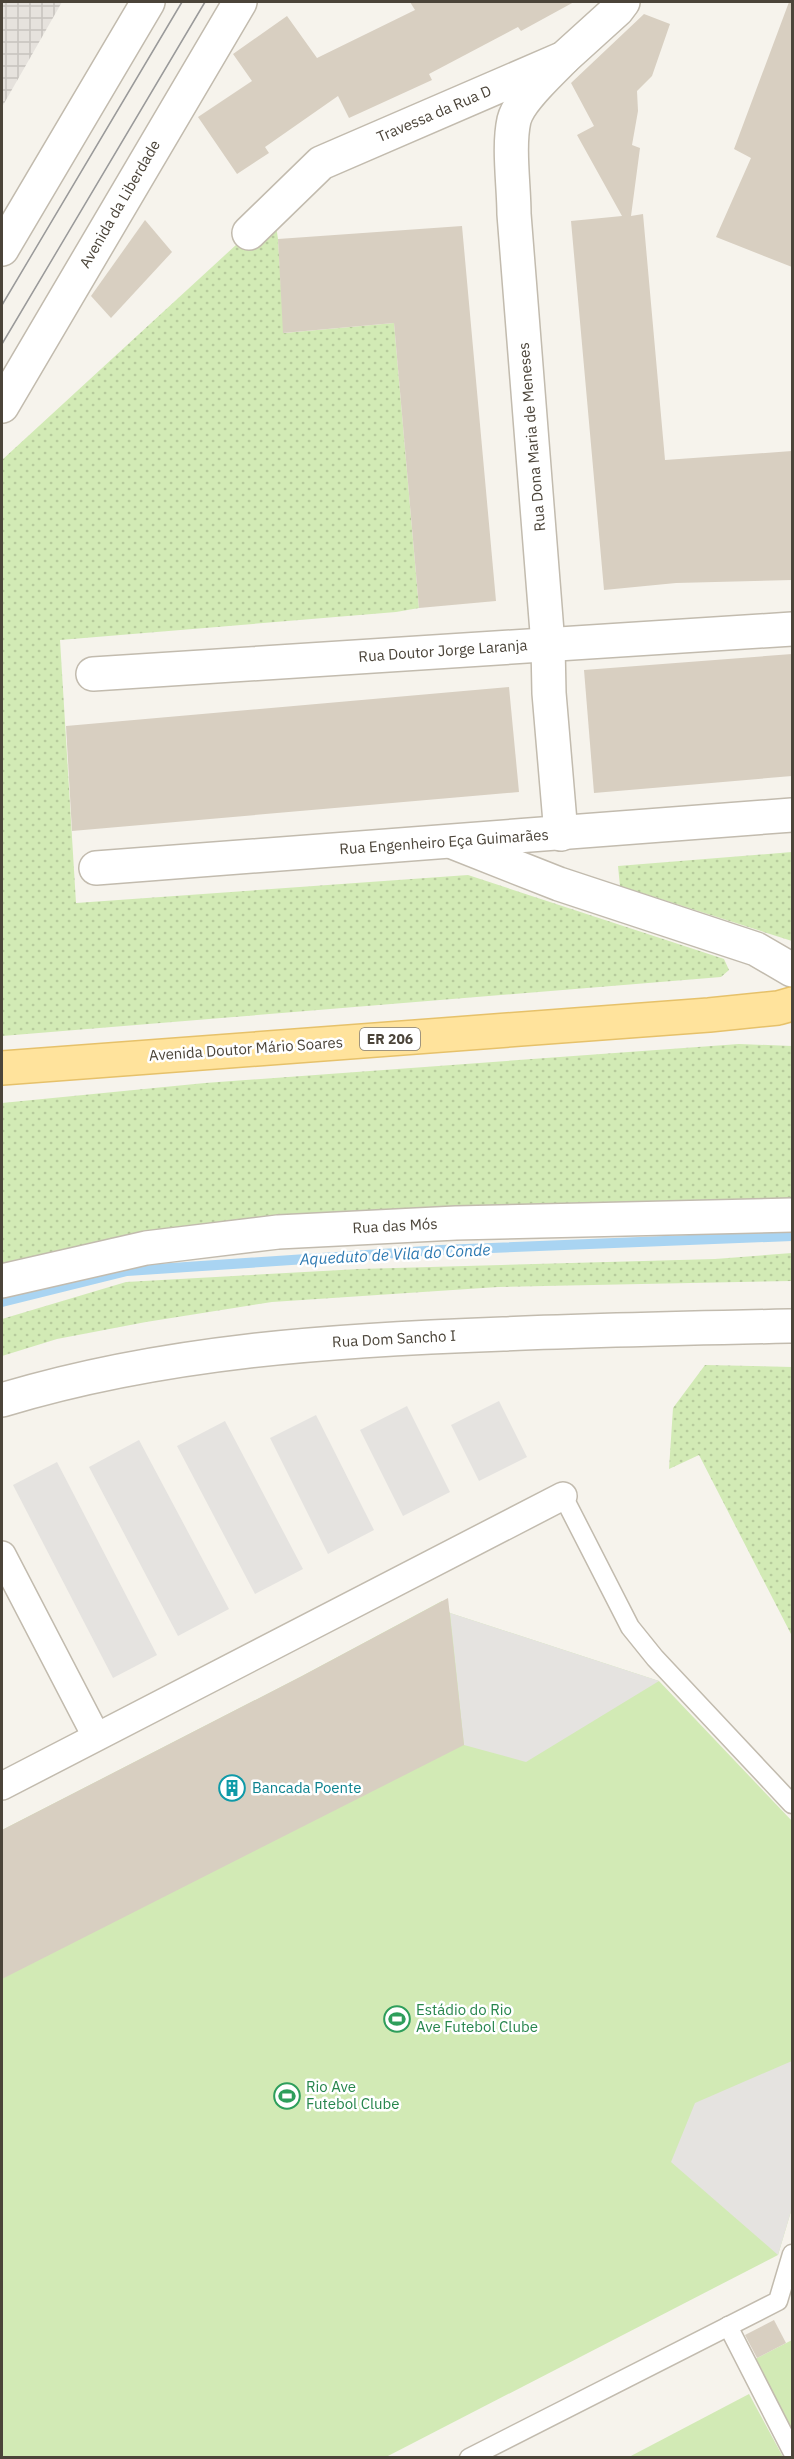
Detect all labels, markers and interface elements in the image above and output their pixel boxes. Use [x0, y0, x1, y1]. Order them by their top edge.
street label: Travessa da Rua D [374, 81, 494, 146]
street label: Avenida da Liberdade [75, 136, 164, 271]
street label: Rua Dona Maria de Meneses [514, 342, 549, 532]
street label: Rua Doutor Jorge Laranja [358, 635, 528, 666]
street label: Rua Engenheiro Eça Guimarães [339, 825, 549, 858]
road number: ER 206 [360, 1028, 420, 1050]
street label: Avenida Doutor Mário Soares [148, 1032, 344, 1065]
street label: Rua das Mós [352, 1214, 438, 1237]
water label: Aqueduto de Vila do Conde [298, 1239, 491, 1269]
street label: Rua Dom Sancho I [332, 1326, 456, 1351]
building icon: Bancada Poente [217, 1773, 247, 1803]
place label: Bancada Poente [252, 1778, 362, 1797]
place label: Estádio do Rio Ave Futebol Clube [416, 2000, 538, 2036]
sports icon: Estádio do Rio Ave Futebol Clube [382, 2004, 412, 2034]
place label: Rio Ave Futebol Clube [306, 2077, 400, 2113]
sports icon: Rio Ave Futebol Clube [272, 2081, 302, 2111]

